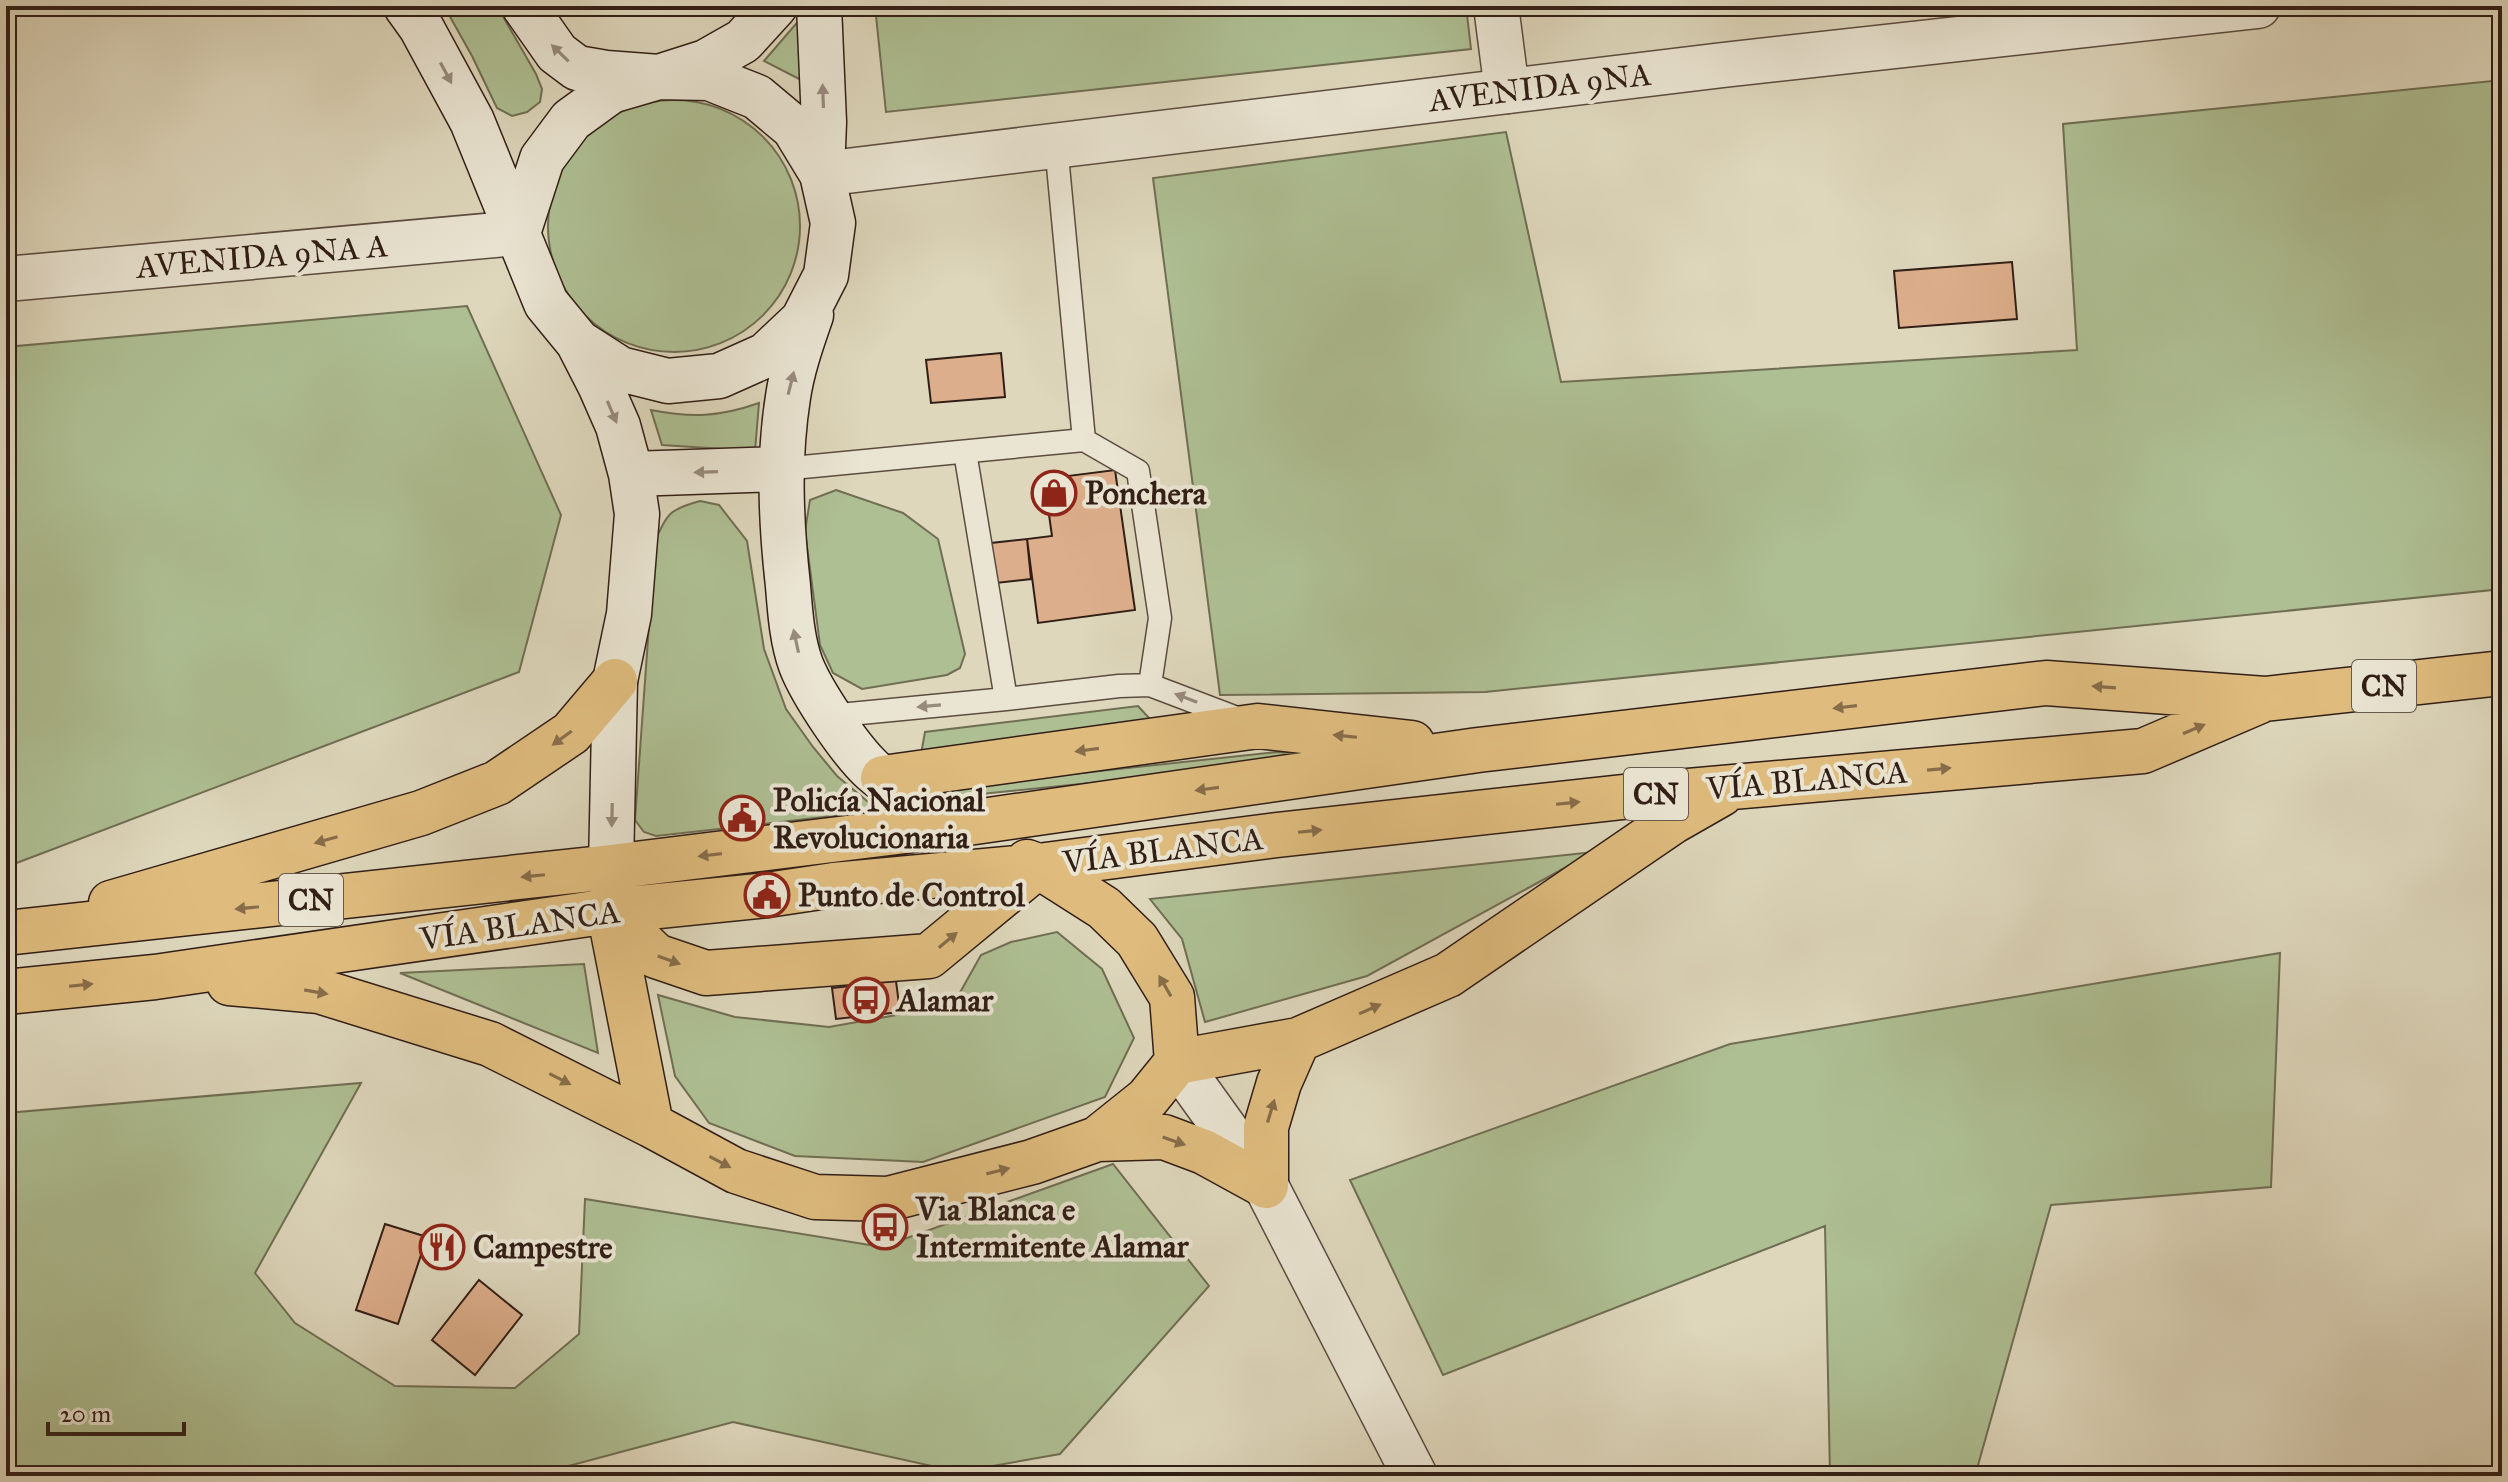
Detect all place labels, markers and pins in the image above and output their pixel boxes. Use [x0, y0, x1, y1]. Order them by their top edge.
shop icon: Ponchera [1030, 469, 1078, 517]
place label: Ponchera [1085, 474, 1208, 513]
place label: Policía Nacional Revolucionaria [773, 781, 986, 857]
public building icon: Policía Nacional Revolucionaria [718, 794, 766, 842]
public building icon: Punto de Control [743, 871, 791, 919]
place label: Punto de Control [798, 876, 1026, 915]
bus stop icon: Alamar [842, 976, 890, 1024]
place label: Alamar [895, 981, 994, 1020]
place label: Via Blanca e Intermitente Alamar [915, 1190, 1190, 1266]
bus stop icon: Via Blanca e Intermitente Alamar [861, 1203, 909, 1251]
restaurant icon: Campestre [418, 1223, 466, 1271]
place label: Campestre [473, 1228, 613, 1267]

